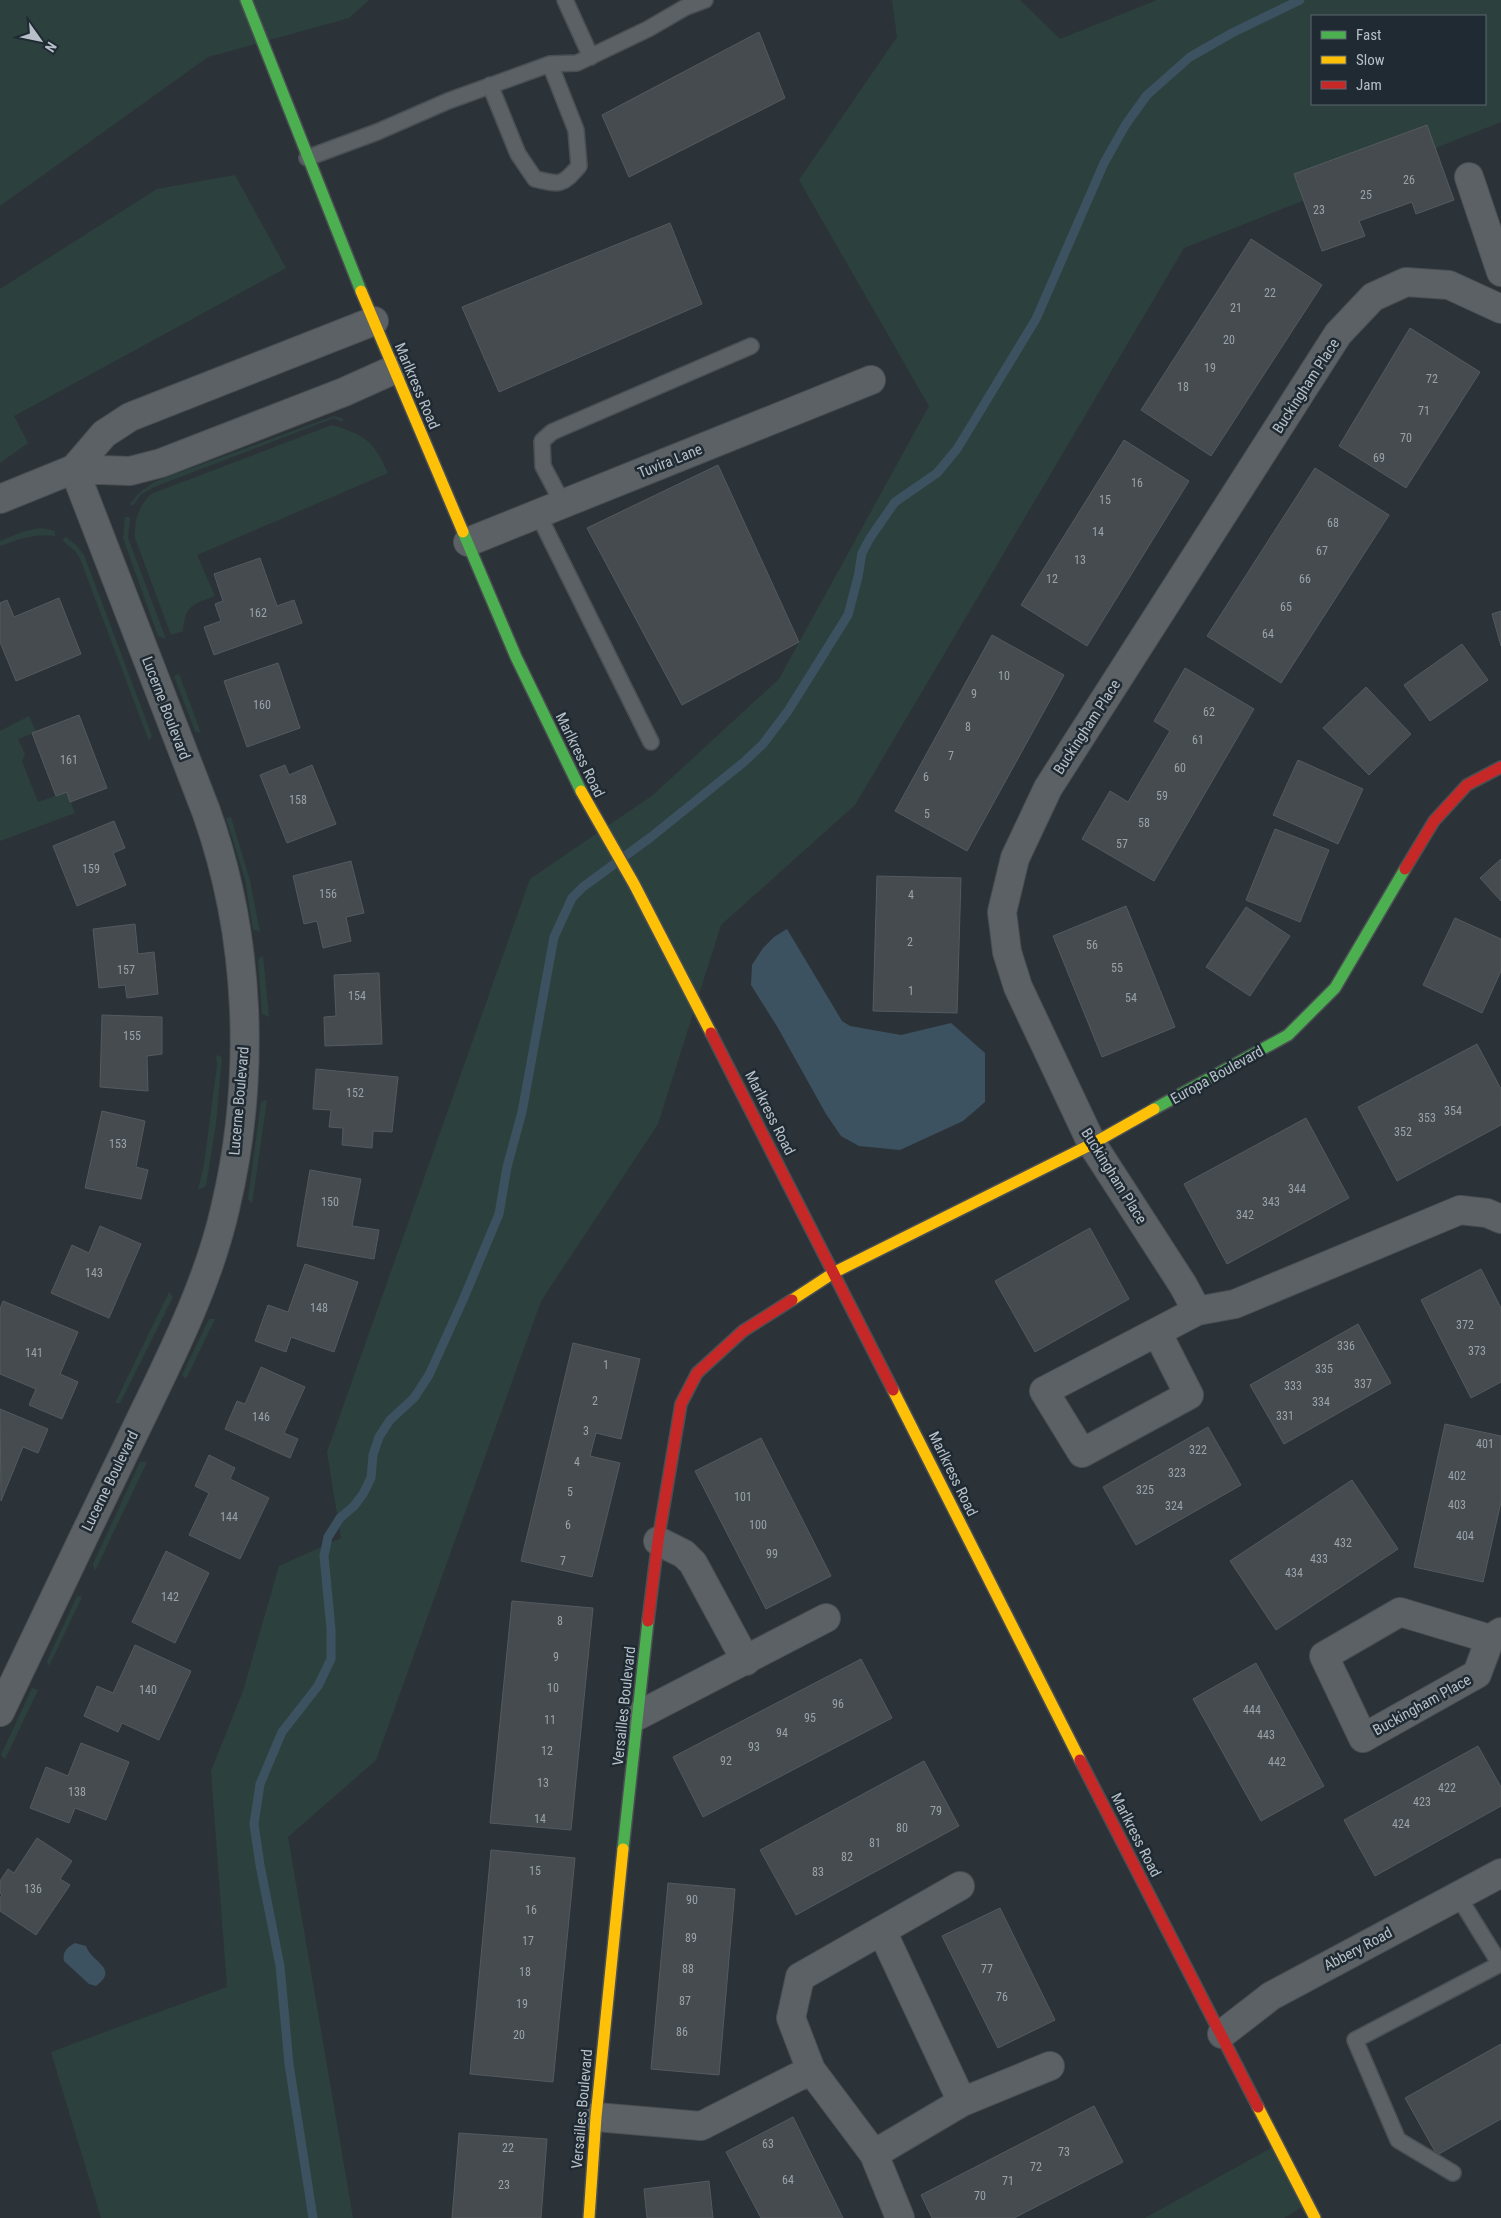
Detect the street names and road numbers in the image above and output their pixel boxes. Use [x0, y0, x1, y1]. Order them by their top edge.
street label: Buckingham Place [1269, 335, 1343, 437]
street label: Marlkress Road [391, 340, 443, 432]
street label: Tuvira Lane [635, 440, 705, 482]
street label: Lucerne Boulevard [138, 654, 194, 762]
street label: Buckingham Place [1050, 676, 1124, 778]
street label: Marlkress Road [552, 710, 608, 800]
street label: Europa Boulevard [1167, 1042, 1267, 1108]
street label: Lucerne Boulevard [225, 1046, 253, 1156]
street label: Marlkress Road [741, 1068, 799, 1158]
street label: Buckingham Place [1077, 1125, 1151, 1227]
street label: Lucerne Boulevard [78, 1428, 142, 1534]
street label: Marlkress Road [925, 1429, 981, 1519]
street label: Versailles Boulevard [609, 1645, 639, 1767]
street label: Buckingham Place [1370, 1671, 1474, 1739]
street label: Marlkress Road [1107, 1790, 1165, 1880]
street label: Abbery Road [1321, 1923, 1395, 1975]
street label: Versailles Boulevard [568, 2048, 596, 2170]

